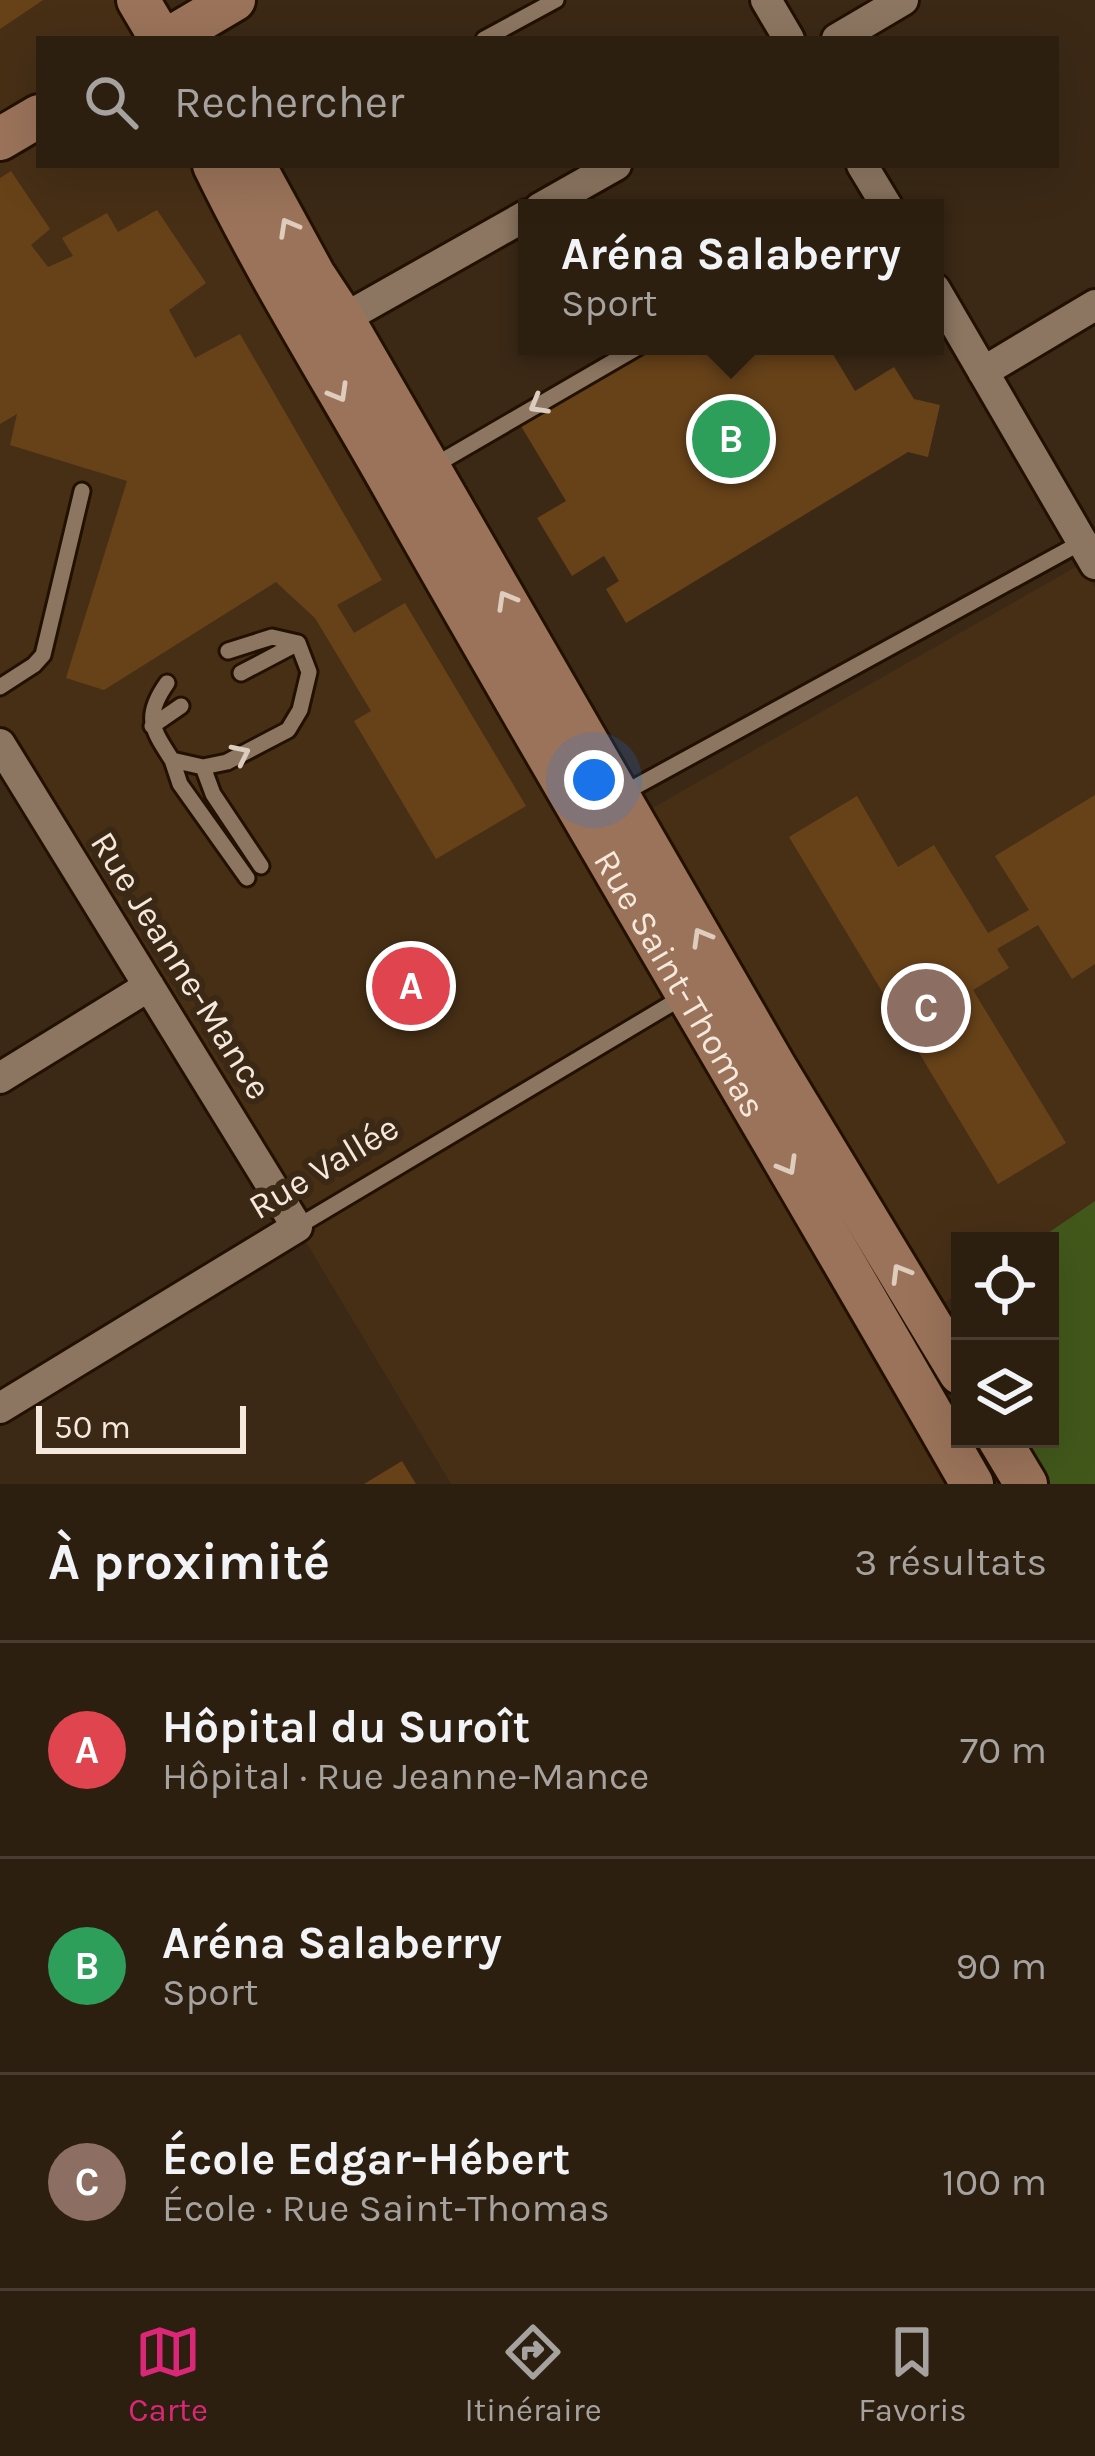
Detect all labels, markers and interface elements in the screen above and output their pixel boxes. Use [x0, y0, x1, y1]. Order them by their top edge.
search box [36, 36, 1059, 168]
icon: search [78, 69, 144, 135]
text: Rechercher [174, 76, 404, 128]
popup [518, 199, 944, 355]
one-way arrow [279, 218, 302, 239]
text: Aréna Salaberry [561, 228, 901, 280]
text: Sport [561, 280, 657, 326]
one-way arrow [325, 380, 348, 402]
one-way arrow [530, 390, 551, 413]
pin: B [692, 394, 770, 484]
one-way arrow [497, 591, 520, 612]
one-way arrow [228, 745, 250, 768]
your location [564, 750, 624, 810]
street label: Rue Jeanne-Mance [82, 824, 280, 1107]
street label: Rue Saint-Thomas [585, 842, 774, 1125]
one-way arrow [692, 928, 715, 950]
pin: A [372, 941, 450, 1031]
pin: C [887, 963, 965, 1053]
street label: Rue Vallée [241, 1106, 406, 1228]
one-way arrow [774, 1153, 797, 1175]
map controls [951, 1232, 1059, 1448]
button: locate [951, 1232, 1059, 1340]
one-way arrow [892, 1264, 914, 1286]
button: layers [951, 1340, 1059, 1448]
scale bar [36, 1400, 246, 1453]
text: 50 m [54, 1408, 131, 1446]
text: À proximité [48, 1532, 330, 1592]
text: 3 résultats [854, 1539, 1047, 1585]
text: Hôpital du Suroît [162, 1701, 530, 1753]
text: A [75, 1727, 99, 1773]
text: 70 m [960, 1727, 1047, 1773]
text: Hôpital · Rue Jeanne-Mance [162, 1753, 649, 1799]
text: Aréna Salaberry [162, 1917, 502, 1969]
text: B [74, 1943, 100, 1989]
text: 90 m [955, 1943, 1047, 1989]
text: Sport [162, 1969, 258, 2015]
text: École Edgar-Hébert [162, 2133, 570, 2185]
text: C [75, 2159, 99, 2205]
text: 100 m [942, 2159, 1047, 2205]
text: École · Rue Saint-Thomas [162, 2185, 610, 2231]
tab: Carte [128, 2319, 208, 2429]
tab: Itinéraire [465, 2319, 602, 2429]
tab: Favoris [858, 2319, 967, 2429]

